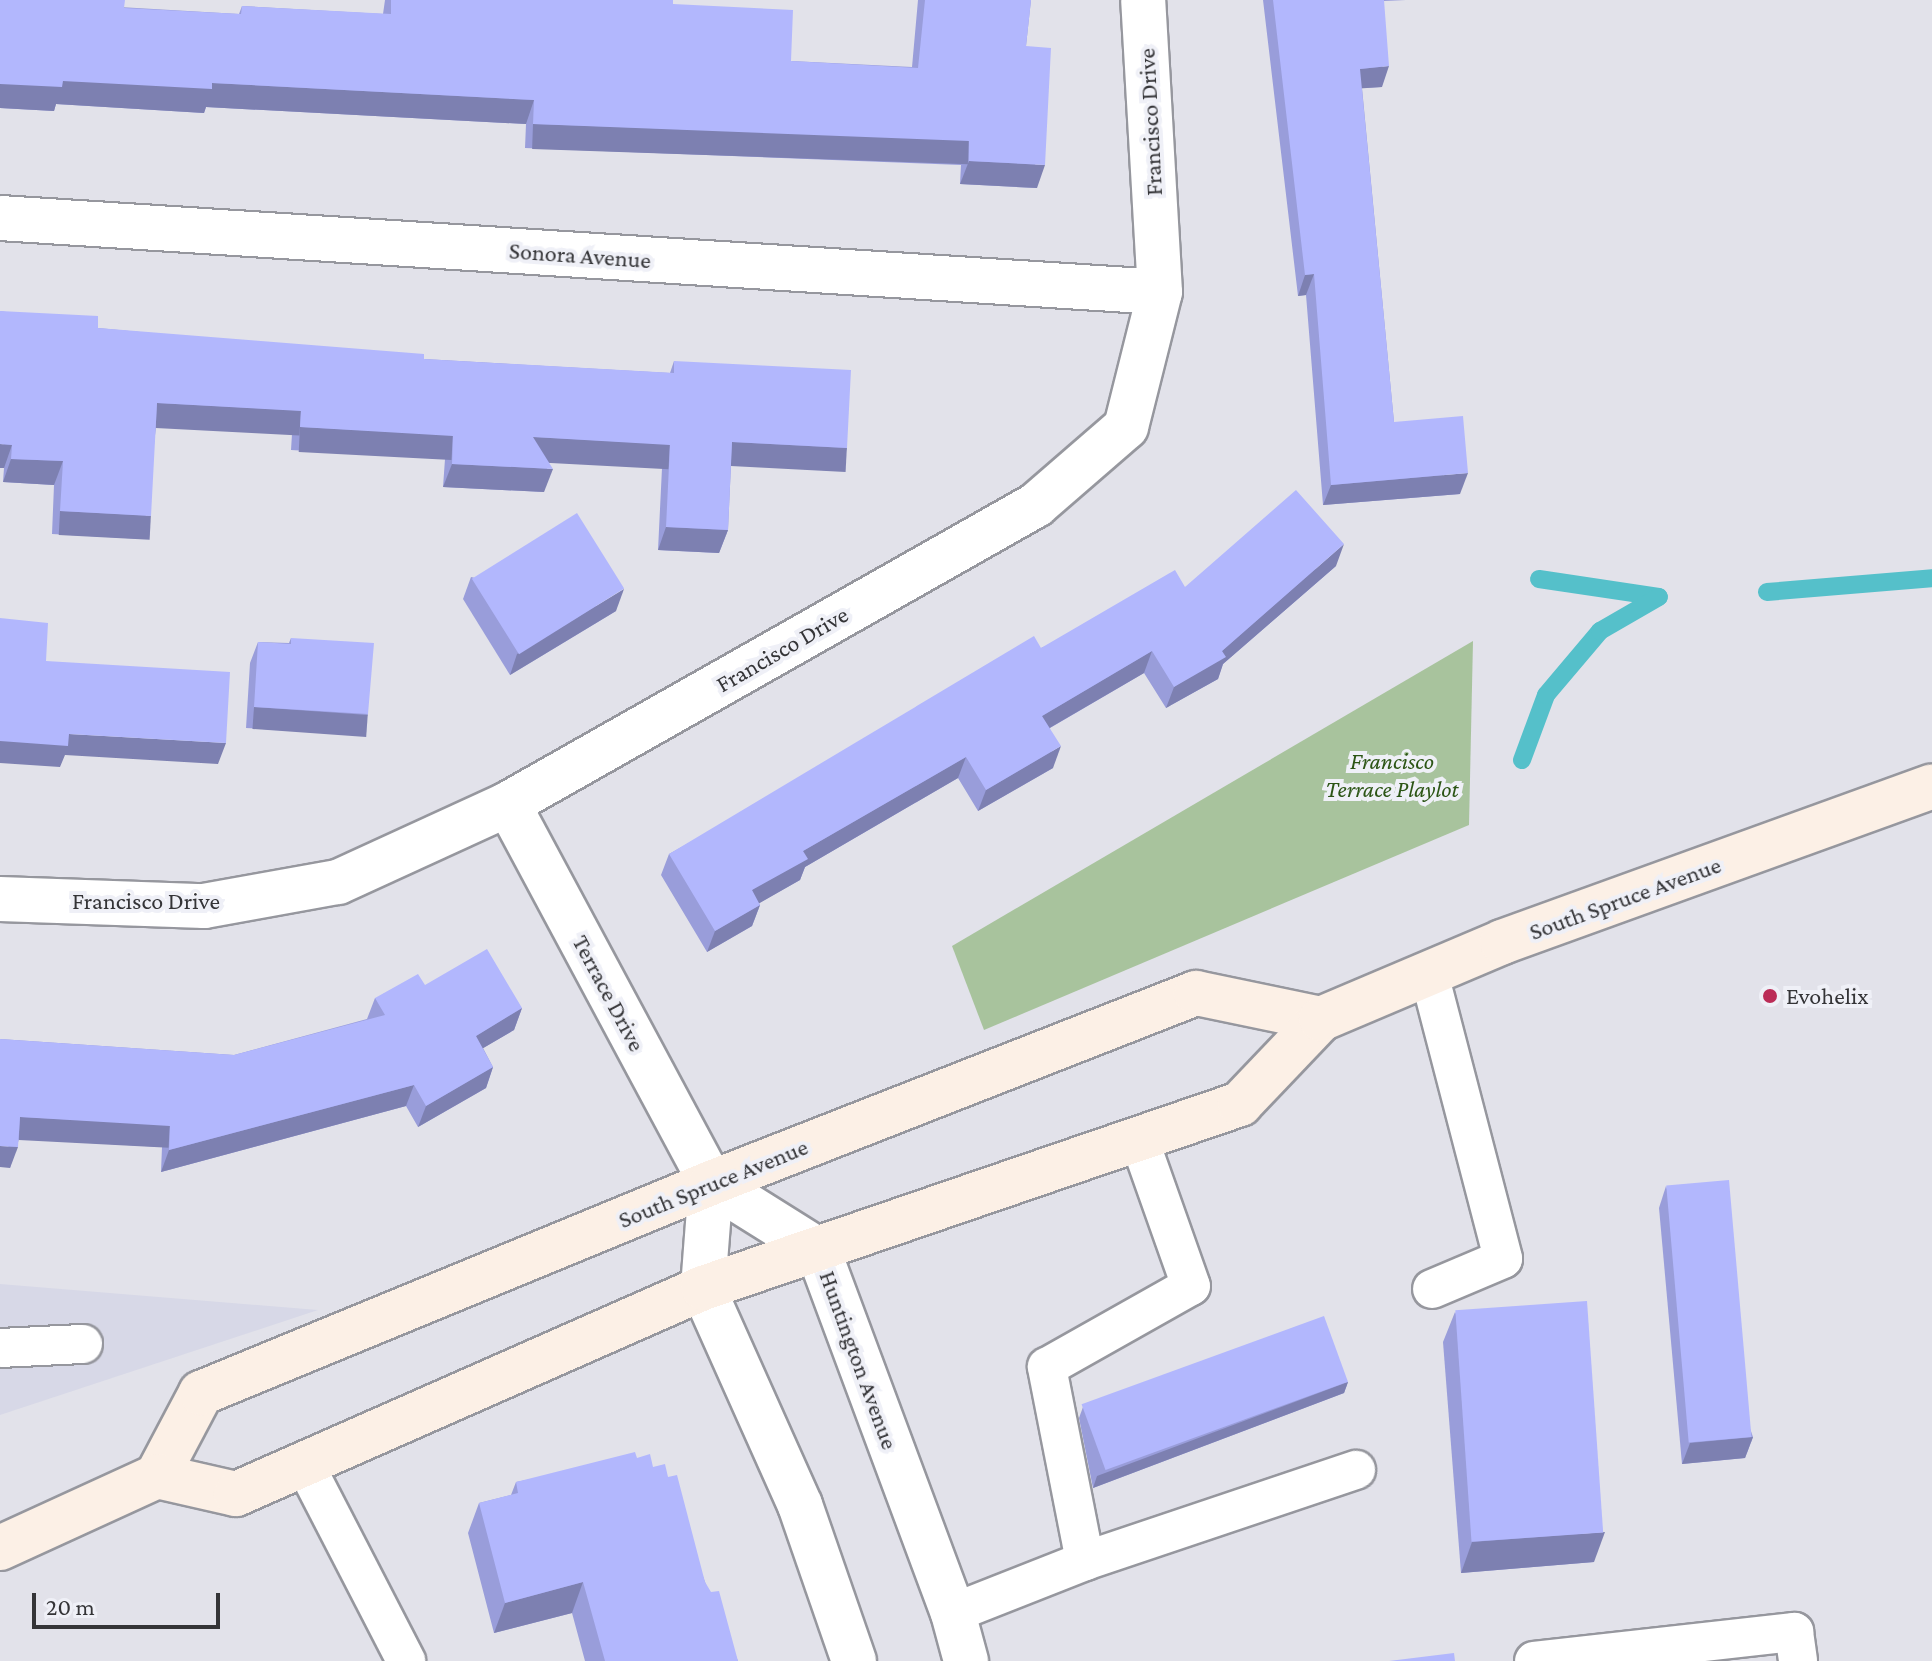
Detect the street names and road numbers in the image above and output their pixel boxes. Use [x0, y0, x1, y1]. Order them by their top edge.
street label: Francisco Drive [1132, 47, 1168, 197]
street label: Sonora Avenue [508, 236, 652, 274]
street label: Francisco Drive [711, 600, 853, 698]
street label: South Spruce Avenue [1525, 850, 1725, 946]
street label: Francisco Drive [72, 887, 220, 915]
street label: Terrace Drive [566, 930, 652, 1056]
street label: South Spruce Avenue [614, 1132, 812, 1234]
street label: Huntington Avenue [813, 1267, 905, 1453]

